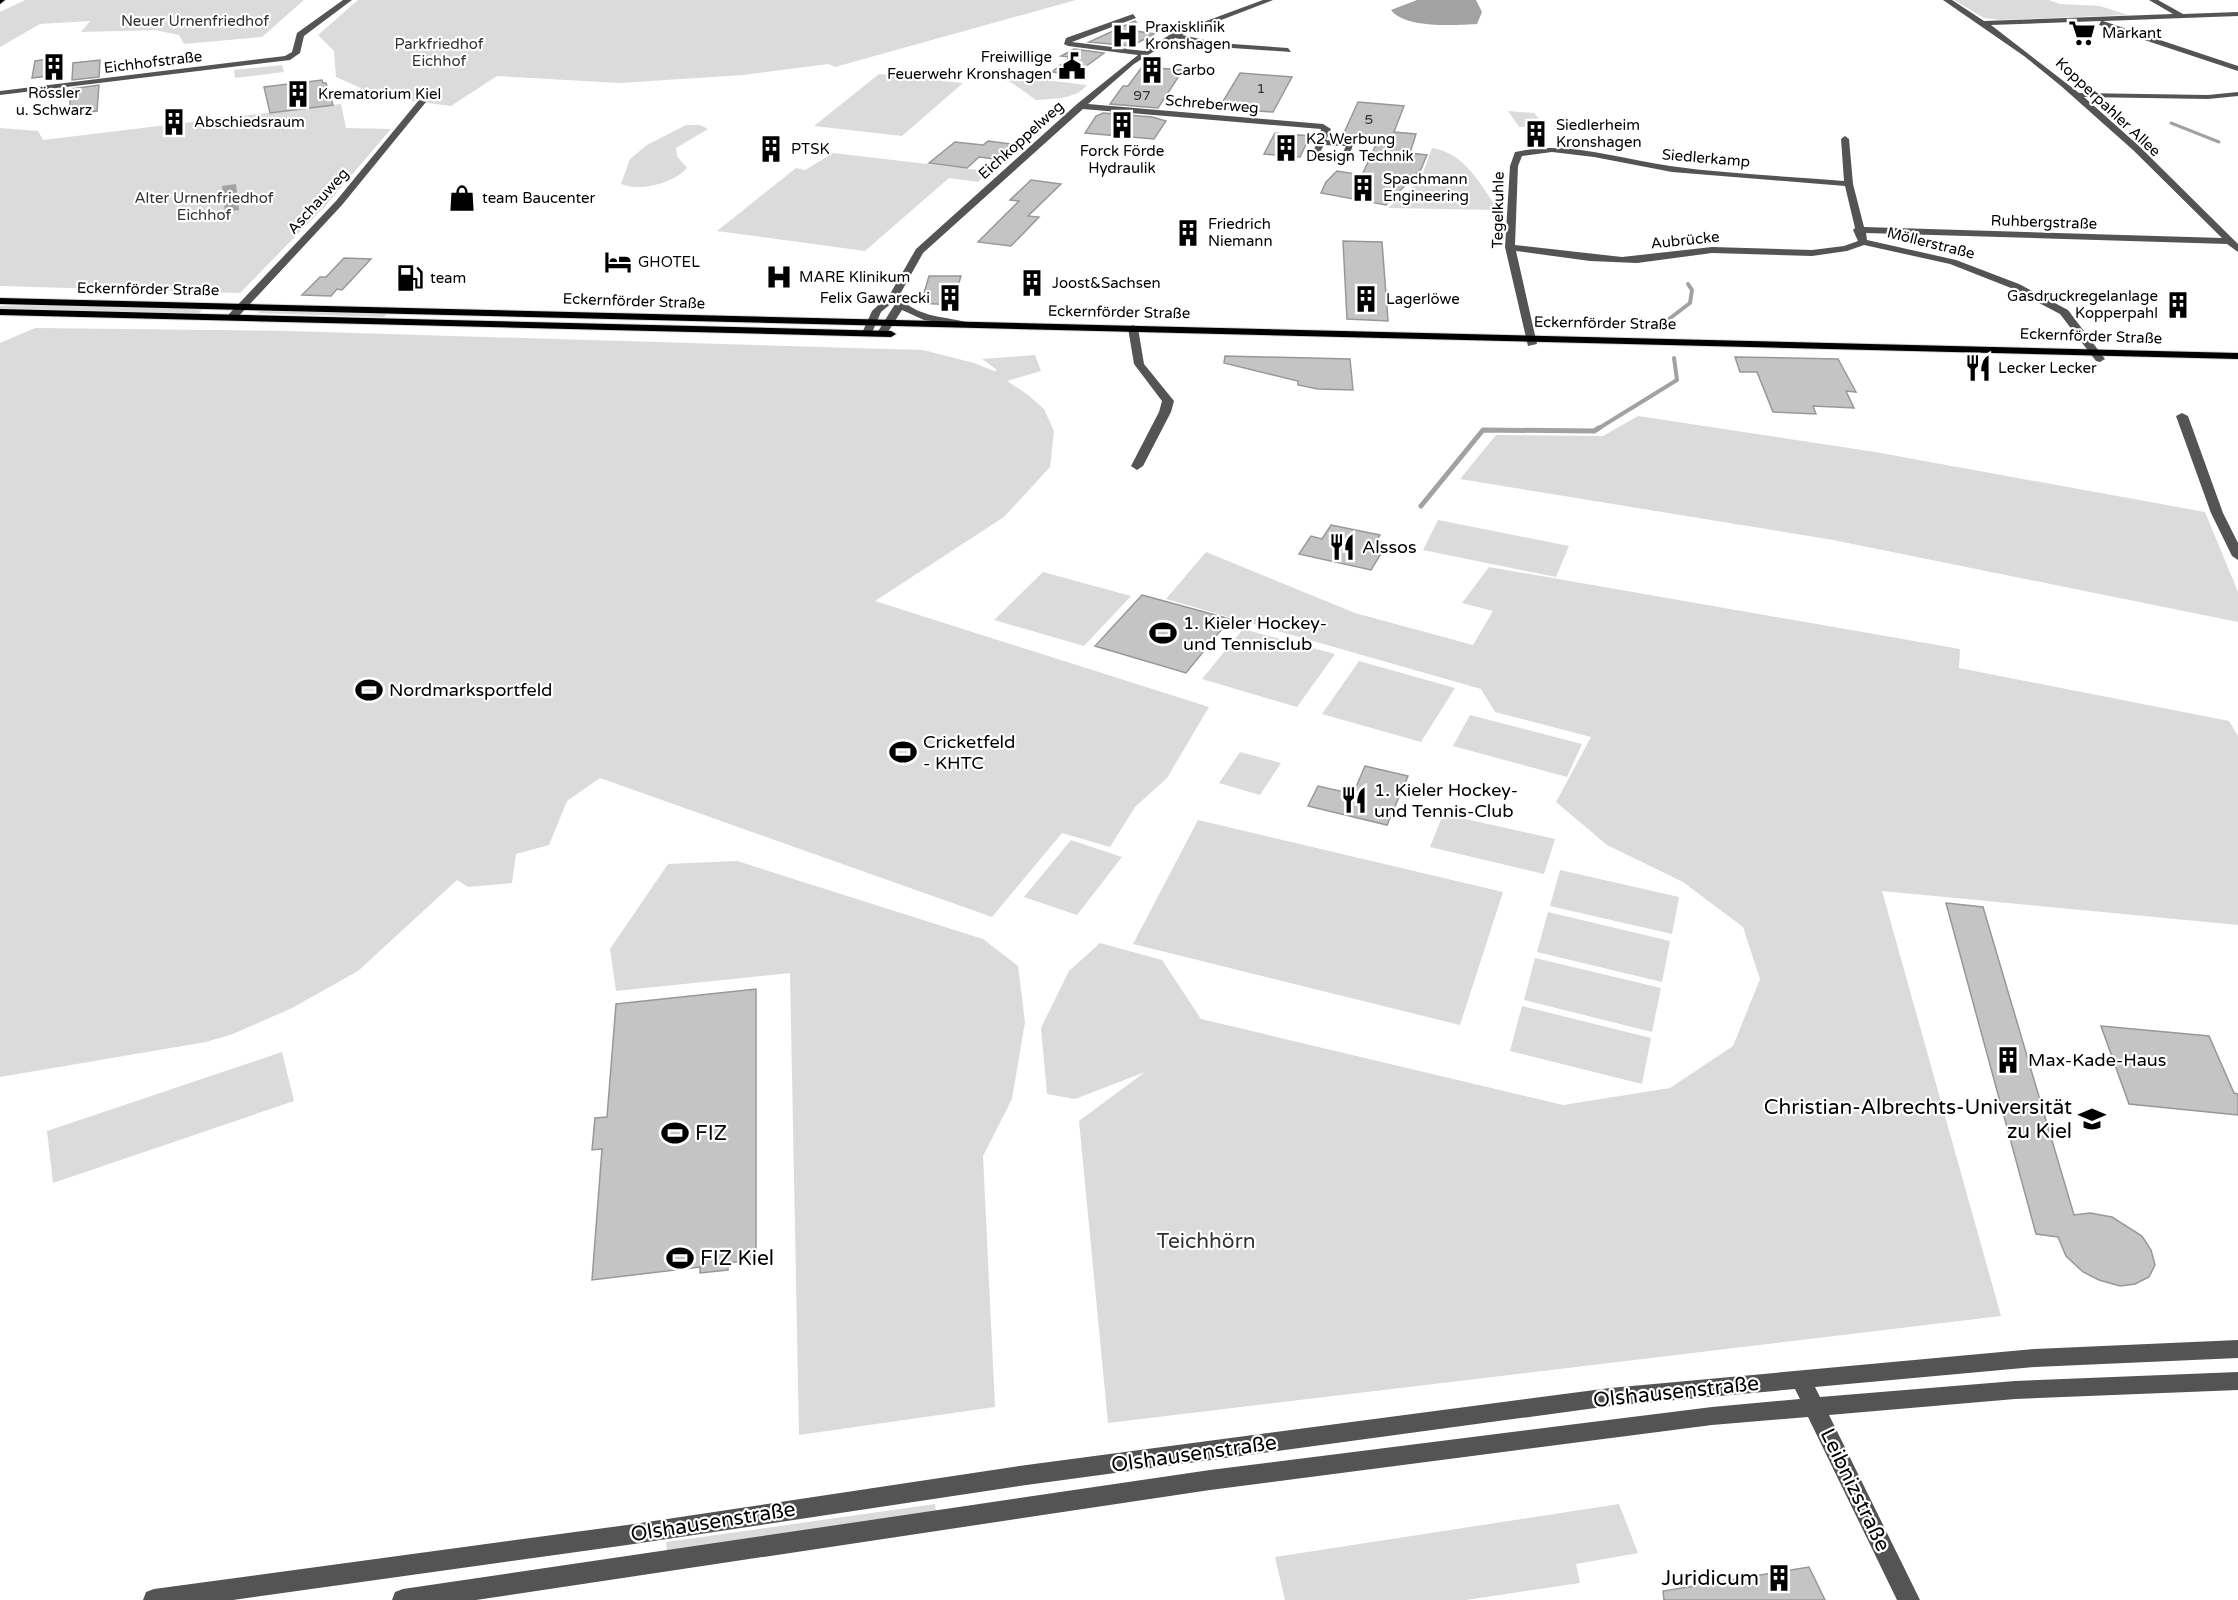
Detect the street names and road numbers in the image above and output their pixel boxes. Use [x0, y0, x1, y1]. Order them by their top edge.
street label: Eichhofstraße [103, 47, 203, 77]
street label: Kopperpahler Allee [2052, 54, 2164, 160]
street label: Schreberweg [1164, 91, 1260, 117]
street label: Eichkoppelweg [975, 97, 1067, 183]
street label: Siedlerkamp [1661, 145, 1751, 171]
street label: Aschauweg [284, 164, 352, 238]
street label: Tegelkuhle [1488, 171, 1508, 249]
street label: Ruhbergstraße [1990, 211, 2098, 233]
street label: Möllerstraße [1885, 223, 1977, 263]
street label: Aubrücke [1650, 227, 1720, 253]
street label: Eckernförder Straße [77, 279, 219, 299]
street label: Eckernförder Straße [562, 290, 706, 312]
street label: Eckernförder Straße [1048, 302, 1190, 322]
street label: Eckernförder Straße [1534, 313, 1676, 333]
street label: Eckernförder Straße [2019, 325, 2163, 347]
street label: Olshausenstraße [1592, 1371, 1760, 1413]
street label: Leibnizstraße [1815, 1425, 1896, 1556]
street label: Olshausenstraße [1110, 1430, 1278, 1478]
street label: Olshausenstraße [629, 1497, 797, 1547]

